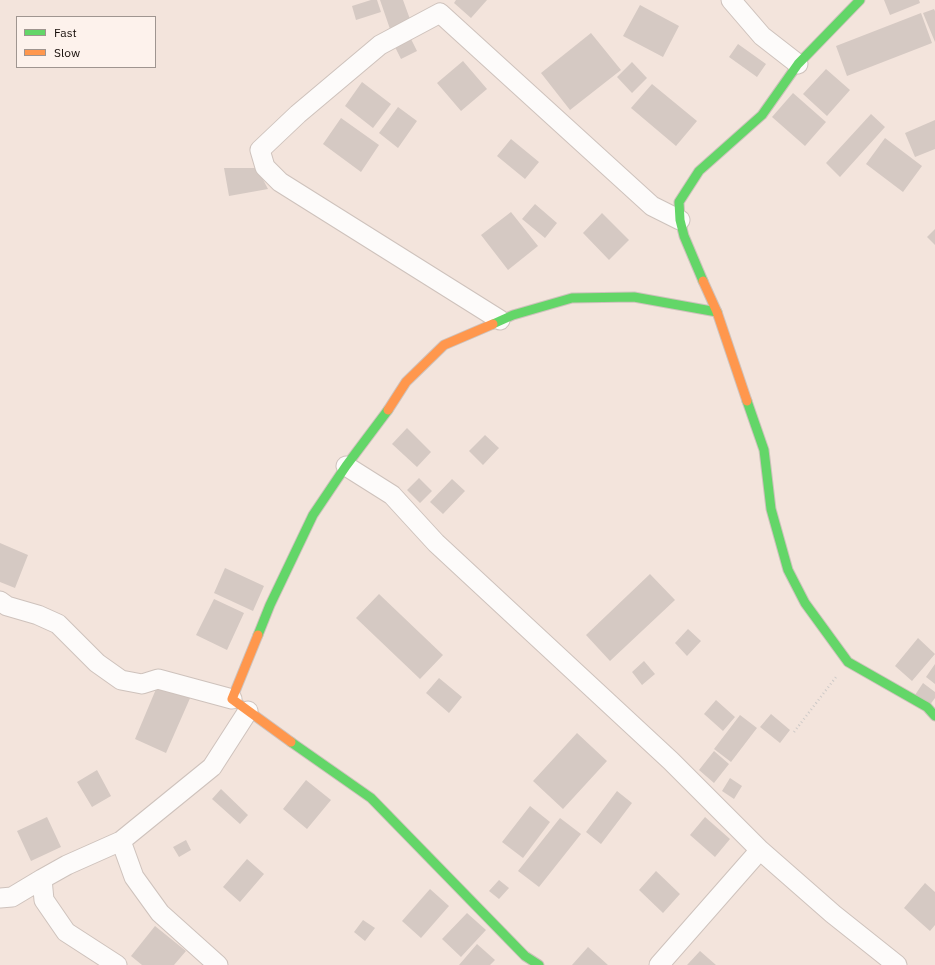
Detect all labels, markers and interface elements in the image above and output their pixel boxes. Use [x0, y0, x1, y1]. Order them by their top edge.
legend [16, 16, 156, 68]
text: Fast [54, 25, 77, 40]
text: Slow [54, 45, 80, 60]

